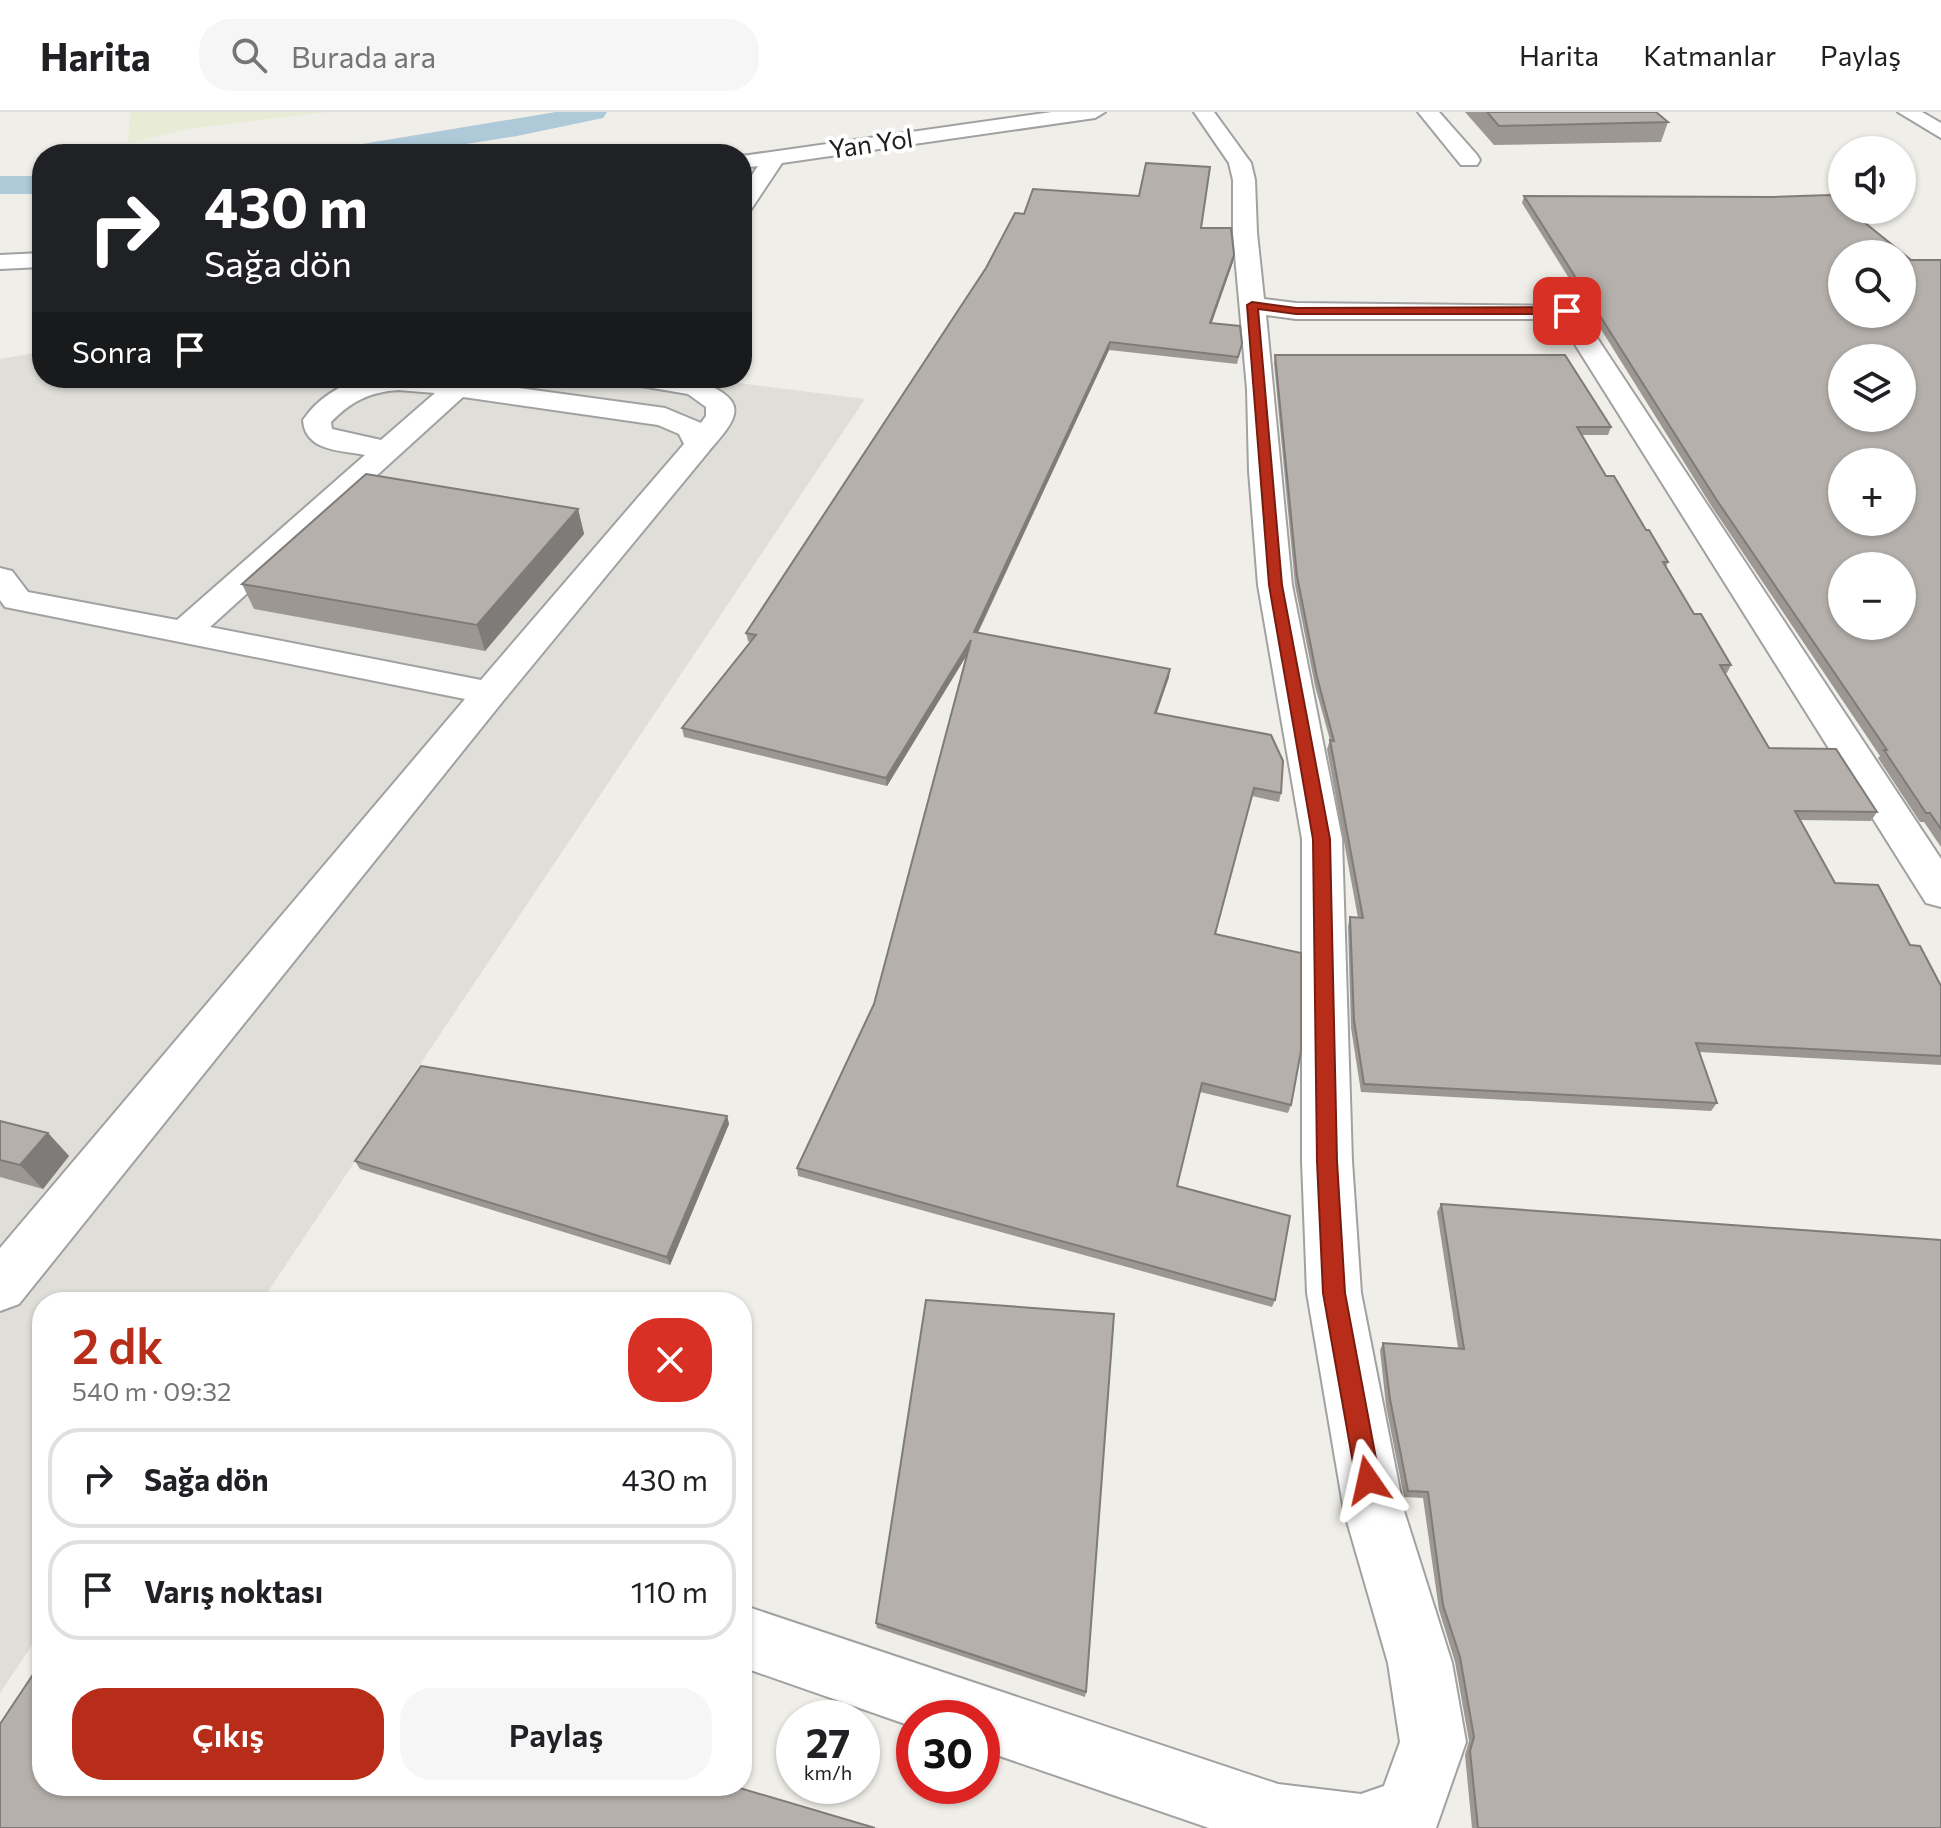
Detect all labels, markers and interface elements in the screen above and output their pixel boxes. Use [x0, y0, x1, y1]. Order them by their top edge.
search box [199, 19, 759, 91]
text: Harita [40, 32, 151, 79]
icon: search [227, 33, 271, 77]
text: Burada ara [291, 37, 436, 74]
text: Harita [1519, 38, 1599, 72]
text: Katmanlar [1643, 38, 1776, 72]
text: Paylaş [1820, 38, 1901, 72]
street label: Yan Yol [827, 121, 915, 164]
map controls [1828, 136, 1916, 640]
button: sound [1828, 136, 1916, 224]
text: 430 m [204, 171, 368, 240]
icon: right [72, 176, 176, 280]
text: Sağa dön [204, 240, 352, 284]
button: search [1828, 240, 1916, 328]
pin [1533, 277, 1601, 345]
icon: arrive [1545, 289, 1589, 333]
icon: arrive [168, 328, 212, 372]
text: Sonra [72, 332, 152, 369]
button: layers [1828, 344, 1916, 432]
button: + [1828, 448, 1916, 536]
button: − [1828, 552, 1916, 640]
text: 2 dk [72, 1315, 163, 1374]
button: close [628, 1318, 712, 1402]
text: 540 m · 09:32 [72, 1375, 231, 1406]
position arrow [1326, 1438, 1410, 1522]
icon: right [76, 1456, 120, 1500]
text: Sağa dön [144, 1460, 269, 1497]
text: 430 m [621, 1460, 708, 1497]
icon: arrive [76, 1568, 120, 1612]
text: Varış noktası [144, 1572, 323, 1609]
text: 110 m [631, 1572, 708, 1609]
button: Çıkış [72, 1688, 384, 1780]
button: Paylaş [400, 1688, 712, 1780]
speed limit sign: 30 [896, 1700, 1000, 1804]
text: 27 [806, 1717, 850, 1766]
text: km/h [804, 1760, 852, 1784]

